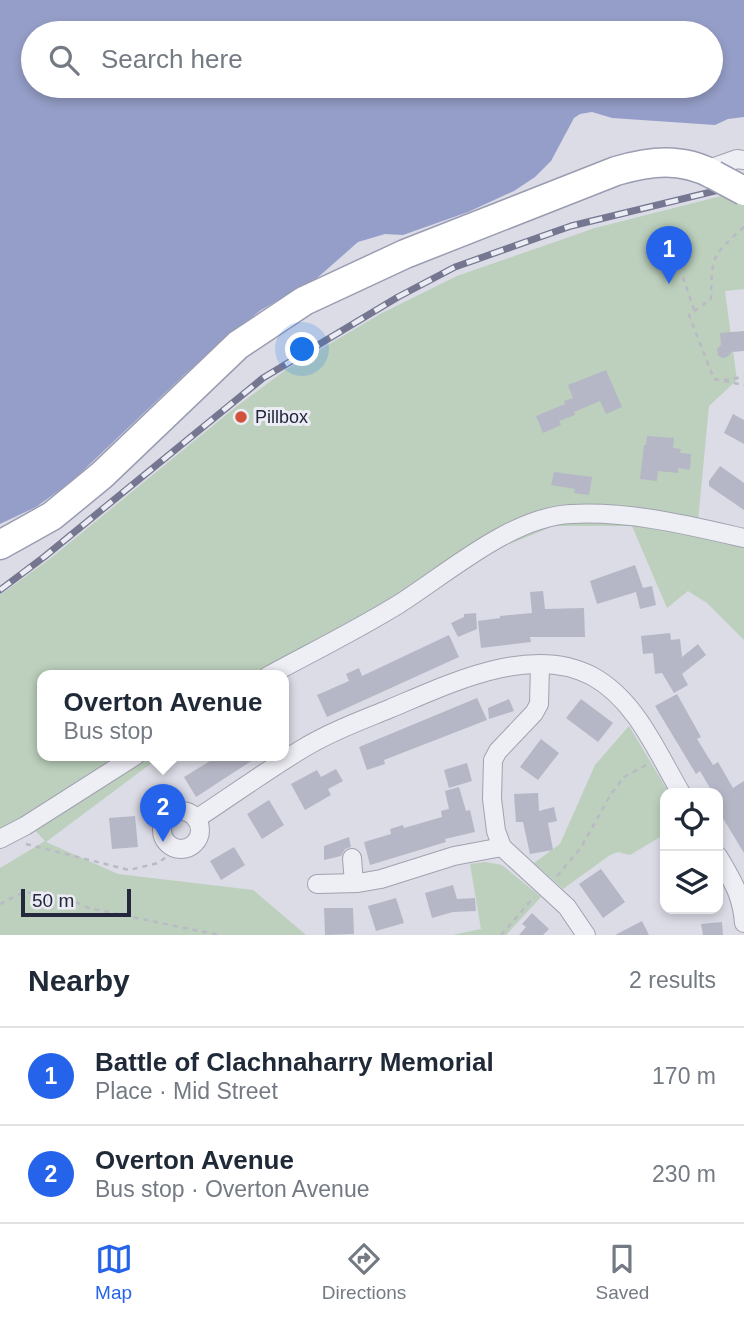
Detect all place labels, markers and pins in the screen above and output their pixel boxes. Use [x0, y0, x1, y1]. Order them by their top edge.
pin: 1 [646, 226, 692, 284]
place label: Pillbox [255, 407, 308, 427]
marker: Pillbox [233, 409, 249, 425]
pin: 2 [140, 784, 186, 842]

